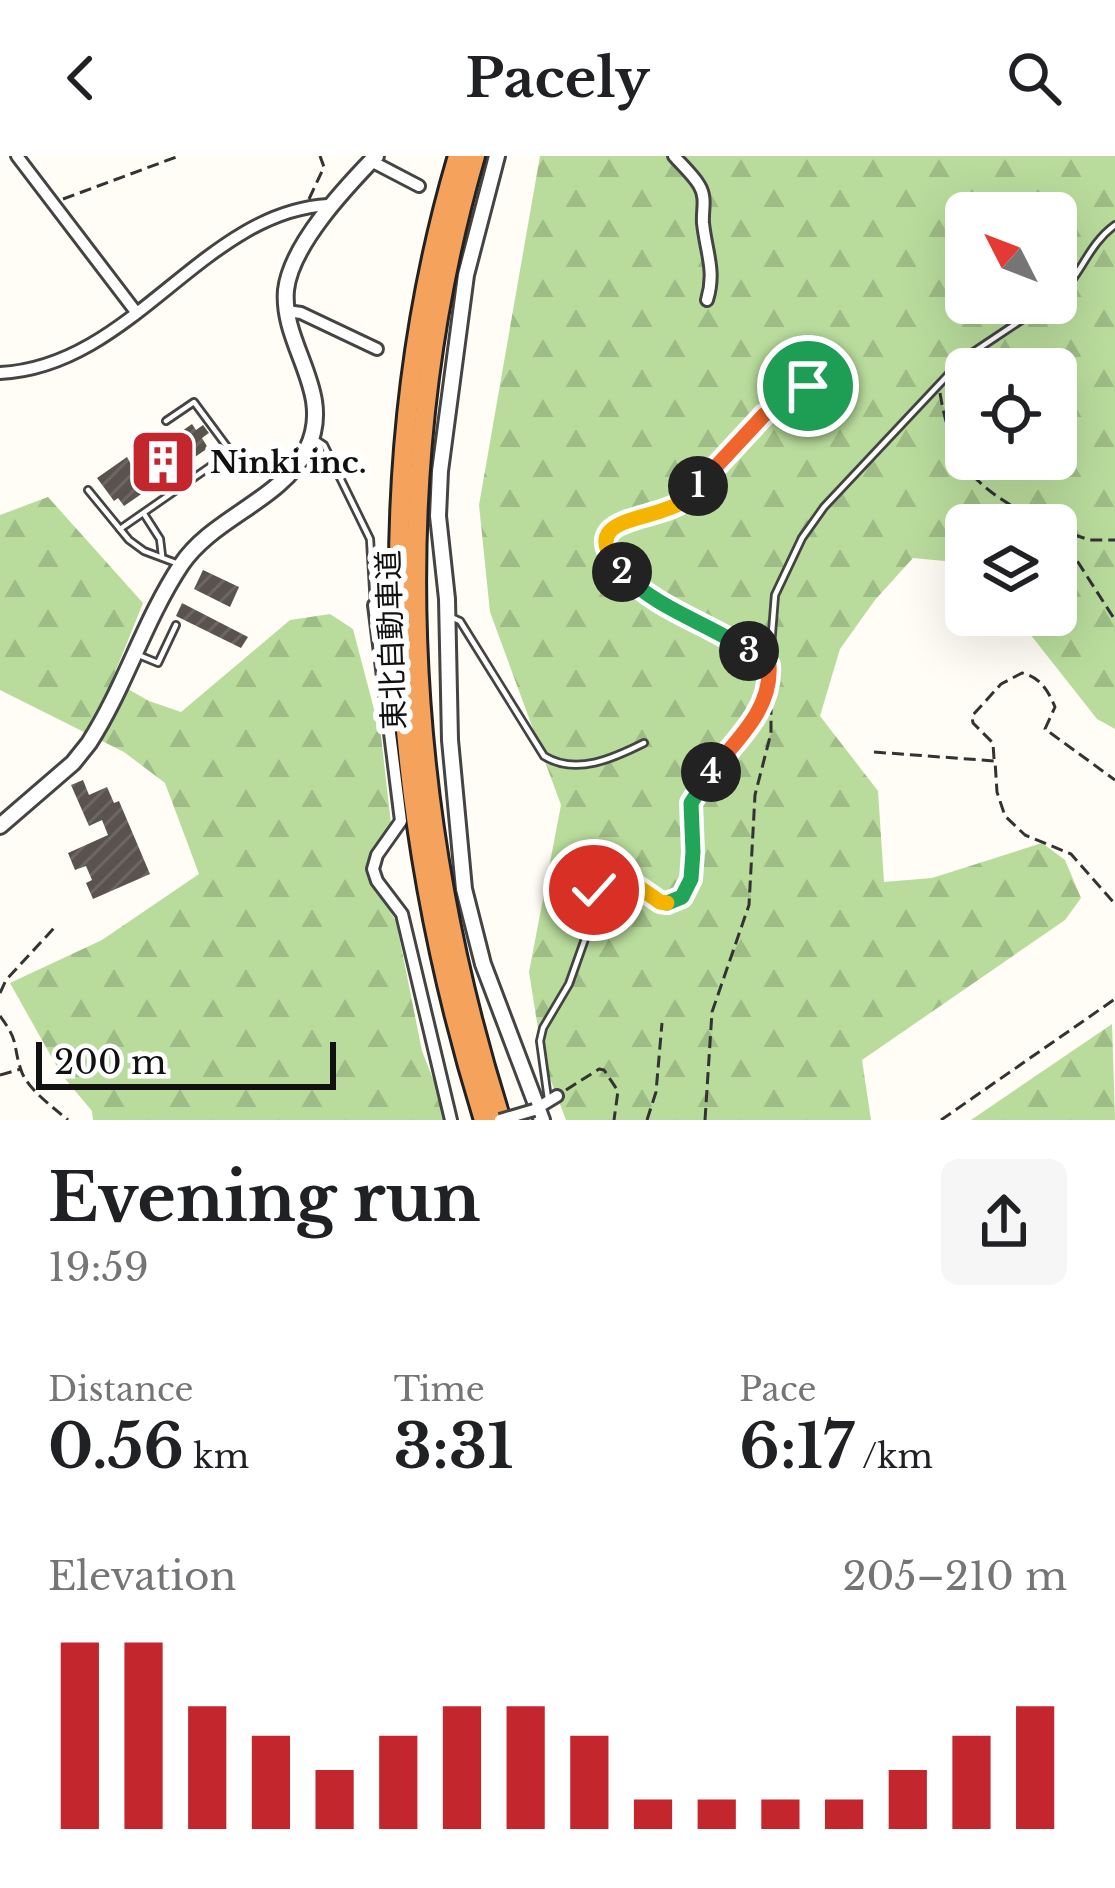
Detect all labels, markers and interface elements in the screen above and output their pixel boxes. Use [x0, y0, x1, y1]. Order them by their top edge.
icon: back [48, 45, 114, 111]
text: Pacely [465, 45, 650, 112]
icon: search [1001, 45, 1067, 111]
north arrow [945, 192, 1077, 324]
map controls [945, 192, 1077, 636]
pin [757, 335, 859, 437]
button: locate [945, 348, 1077, 480]
icon: arrive [775, 353, 841, 419]
building icon: Ninki inc. [128, 427, 198, 497]
place label: Ninki inc. [210, 444, 367, 481]
pin: 1 [668, 456, 728, 516]
text: 1 [691, 465, 705, 506]
button: layers [945, 504, 1077, 636]
pin: 2 [592, 542, 652, 602]
street label: 東北自動車道 [369, 549, 413, 731]
text: 2 [611, 551, 633, 592]
pin: 3 [719, 621, 779, 681]
text: 3 [738, 630, 760, 671]
pin: 4 [681, 742, 741, 802]
text: 4 [700, 751, 722, 792]
pin [543, 839, 645, 941]
icon: check [561, 857, 627, 923]
scale bar [36, 1036, 336, 1089]
text: 200 m [54, 1042, 166, 1083]
text: Evening run [48, 1157, 481, 1239]
button: share [941, 1159, 1067, 1285]
text: 19:59 [48, 1243, 149, 1292]
text: Distance [48, 1369, 194, 1410]
text: Time [394, 1369, 485, 1410]
text: Pace [739, 1369, 816, 1410]
text: 0.56 [48, 1410, 184, 1484]
text: 3:31 [394, 1410, 513, 1484]
text: 6:17 [739, 1410, 854, 1484]
text: km [184, 1436, 249, 1477]
text: /km [854, 1436, 933, 1477]
text: Elevation [48, 1552, 236, 1601]
text: 205–210 m [842, 1552, 1067, 1601]

